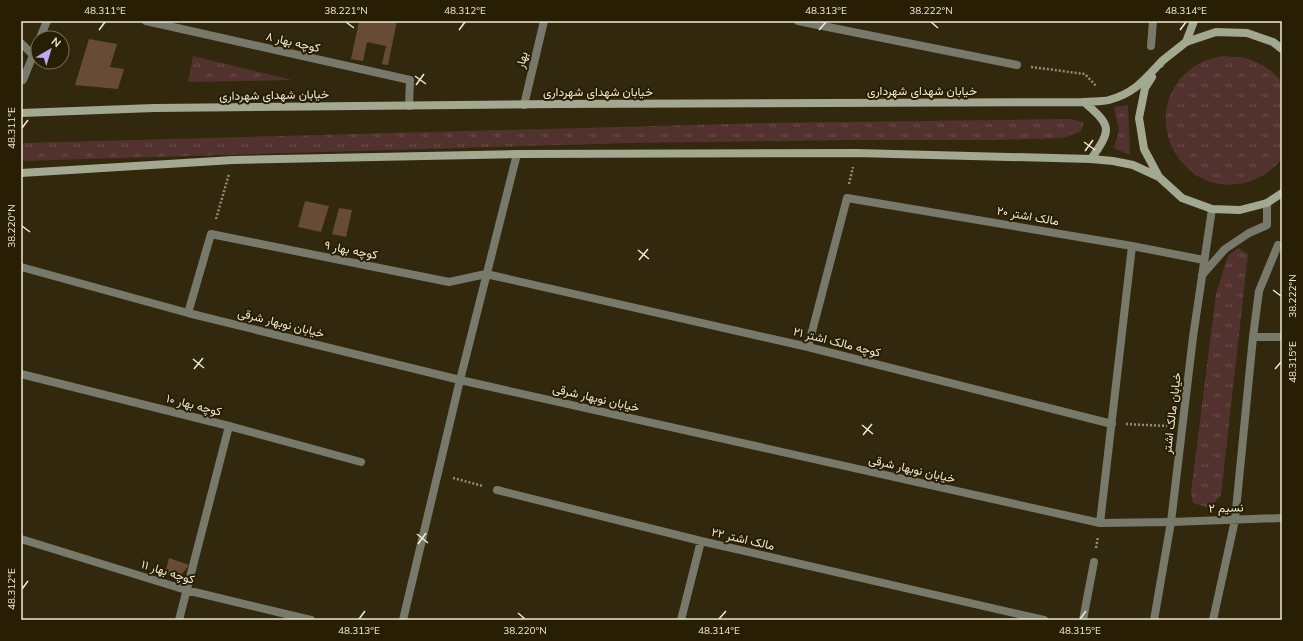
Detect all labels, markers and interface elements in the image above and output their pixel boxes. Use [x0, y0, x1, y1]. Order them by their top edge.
text: 48.311°E [84, 4, 126, 17]
text: 38.221°N [324, 4, 368, 17]
text: 48.312°E [444, 4, 486, 17]
text: 48.313°E [805, 4, 847, 17]
text: 38.222°N [909, 4, 953, 17]
text: 48.314°E [1165, 4, 1207, 17]
street label: کوچه بهار ۸ [264, 28, 322, 56]
north arrow [30, 30, 70, 70]
text: N [49, 34, 64, 50]
street label: بهار [512, 50, 532, 71]
street label: خیابان شهدای شهرداری [867, 83, 977, 99]
street label: خیابان شهدای شهرداری [543, 84, 653, 100]
street label: خیابان شهدای شهرداری [219, 86, 329, 104]
text: 48.311°E [5, 107, 18, 149]
street label: مالک اشتر ۲۰ [996, 203, 1060, 229]
text: 38.220°N [5, 204, 18, 248]
street label: کوچه بهار ۹ [323, 237, 379, 263]
text: 38.222°N [1286, 274, 1299, 318]
street label: خیابان نوبهار شرقی [236, 305, 326, 341]
street label: کوچه مالک اشتر ۲۱ [792, 323, 882, 361]
text: 48.315°E [1286, 341, 1299, 383]
street label: خیابان مالک اشتر [1159, 371, 1185, 456]
street label: خیابان نوبهار شرقی [551, 380, 641, 416]
street label: کوچه بهار ۱۰ [165, 390, 223, 420]
street label: خیابان نوبهار شرقی [867, 451, 957, 487]
street label: نسیم ۲ [1208, 499, 1244, 517]
street label: مالک اشتر ۲۲ [710, 524, 776, 554]
street label: کوچه بهار ۱۱ [139, 556, 197, 588]
text: 48.312°E [5, 568, 18, 610]
text: 48.313°E [338, 624, 380, 637]
text: 38.220°N [503, 624, 547, 637]
text: 48.314°E [698, 624, 740, 637]
text: 48.315°E [1059, 624, 1101, 637]

